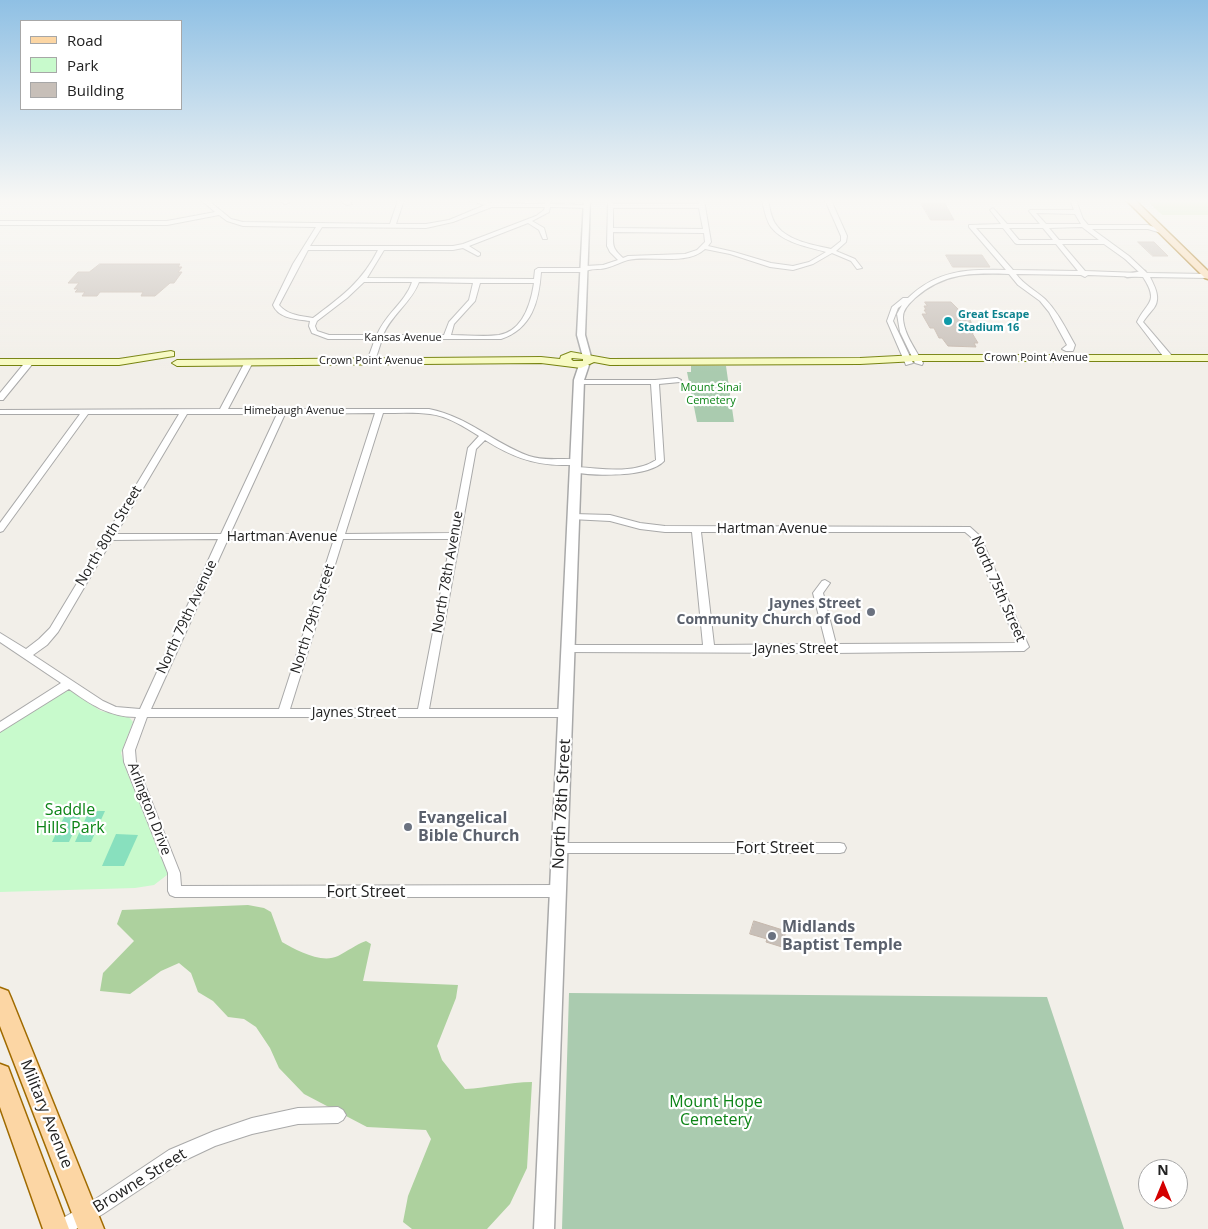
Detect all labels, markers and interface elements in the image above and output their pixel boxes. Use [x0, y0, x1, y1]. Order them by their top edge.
legend [20, 20, 182, 110]
text: Road [67, 30, 103, 50]
text: Park [67, 55, 98, 75]
text: Building [67, 80, 124, 100]
place label: Great Escape Stadium 16 [958, 308, 1029, 334]
marker: Great Escape Stadium 16 [942, 315, 954, 327]
street label: Kansas Avenue [364, 331, 442, 345]
street label: Crown Point Avenue [984, 351, 1088, 365]
street label: Crown Point Avenue [319, 354, 423, 368]
park label: Mount Sinai Cemetery [680, 381, 742, 407]
street label: Himebaugh Avenue [244, 404, 344, 418]
street label: North 80th Street [72, 483, 146, 589]
street label: North 78th Avenue [429, 510, 467, 634]
street label: Hartman Avenue [717, 521, 827, 537]
street label: Hartman Avenue [227, 529, 337, 545]
street label: North 75th Street [967, 533, 1029, 645]
street label: North 79th Avenue [153, 557, 221, 677]
street label: North 79th Street [287, 562, 339, 676]
place label: Jaynes Street Community Church of God [676, 596, 861, 628]
marker: Jaynes Street Community Church of God [865, 606, 877, 618]
street label: Jaynes Street [754, 641, 838, 657]
street label: Jaynes Street [312, 705, 396, 721]
street label: North 78th Street [549, 738, 575, 870]
street label: Arlington Drive [124, 760, 174, 858]
park label: Saddle Hills Park [35, 800, 105, 838]
place label: Evangelical Bible Church [418, 808, 519, 846]
marker: Evangelical Bible Church [402, 821, 414, 833]
street label: Fort Street [736, 838, 814, 858]
street label: Fort Street [327, 882, 405, 902]
place label: Midlands Baptist Temple [782, 917, 902, 955]
marker: Midlands Baptist Temple [766, 930, 778, 942]
street label: Military Avenue [15, 1057, 77, 1171]
park label: Mount Hope Cemetery [669, 1092, 763, 1130]
street label: Browne Street [90, 1145, 190, 1217]
north arrow [1138, 1159, 1188, 1209]
text: N [1157, 1160, 1169, 1179]

